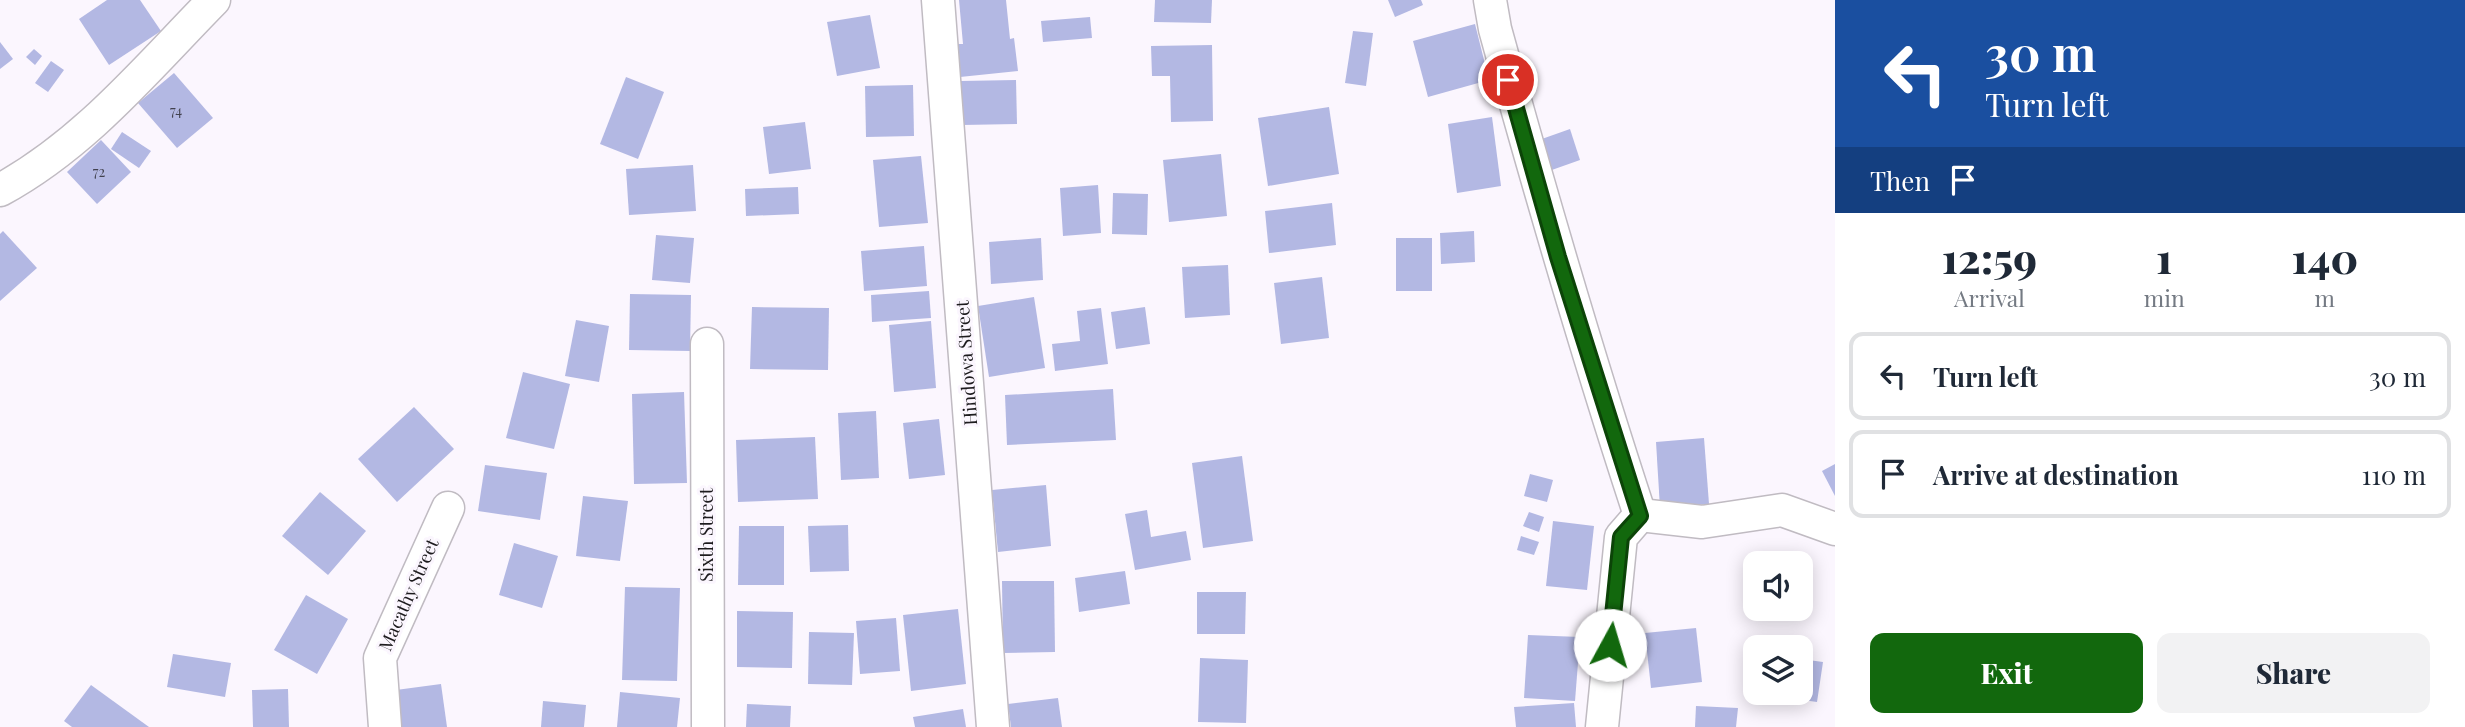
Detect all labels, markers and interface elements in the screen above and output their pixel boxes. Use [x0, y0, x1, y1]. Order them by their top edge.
text: 30 m [1985, 19, 2096, 84]
icon: left [1870, 28, 1961, 119]
pin [1478, 50, 1538, 110]
icon: arrive [1489, 61, 1527, 99]
text: Turn left [1985, 82, 2109, 125]
house number: 74 [170, 101, 182, 120]
icon: arrive [1944, 161, 1982, 199]
house number: 72 [93, 162, 105, 181]
text: Then [1870, 163, 1930, 198]
text: 12:59 [1942, 229, 2037, 285]
text: 1 [2156, 229, 2172, 285]
text: 140 [2291, 229, 2358, 285]
text: Arrival [1954, 282, 2025, 313]
text: min [2144, 282, 2185, 313]
text: m [2315, 282, 2335, 313]
street label: Hindowa Street [950, 299, 982, 426]
icon: left [1874, 357, 1912, 395]
text: Turn left [1933, 359, 2038, 394]
text: 30 m [2369, 359, 2426, 394]
icon: arrive [1874, 455, 1912, 493]
text: Arrive at destination [1933, 457, 2179, 492]
text: 110 m [2362, 457, 2426, 492]
street label: Sixth Street [694, 487, 718, 582]
street label: Macathy Street [373, 534, 444, 655]
map controls [1743, 551, 1813, 705]
button: sound [1743, 551, 1813, 621]
position arrow [1573, 608, 1647, 682]
button: Exit [1870, 633, 2143, 713]
button: Share [2157, 633, 2430, 713]
button: layers [1743, 635, 1813, 705]

